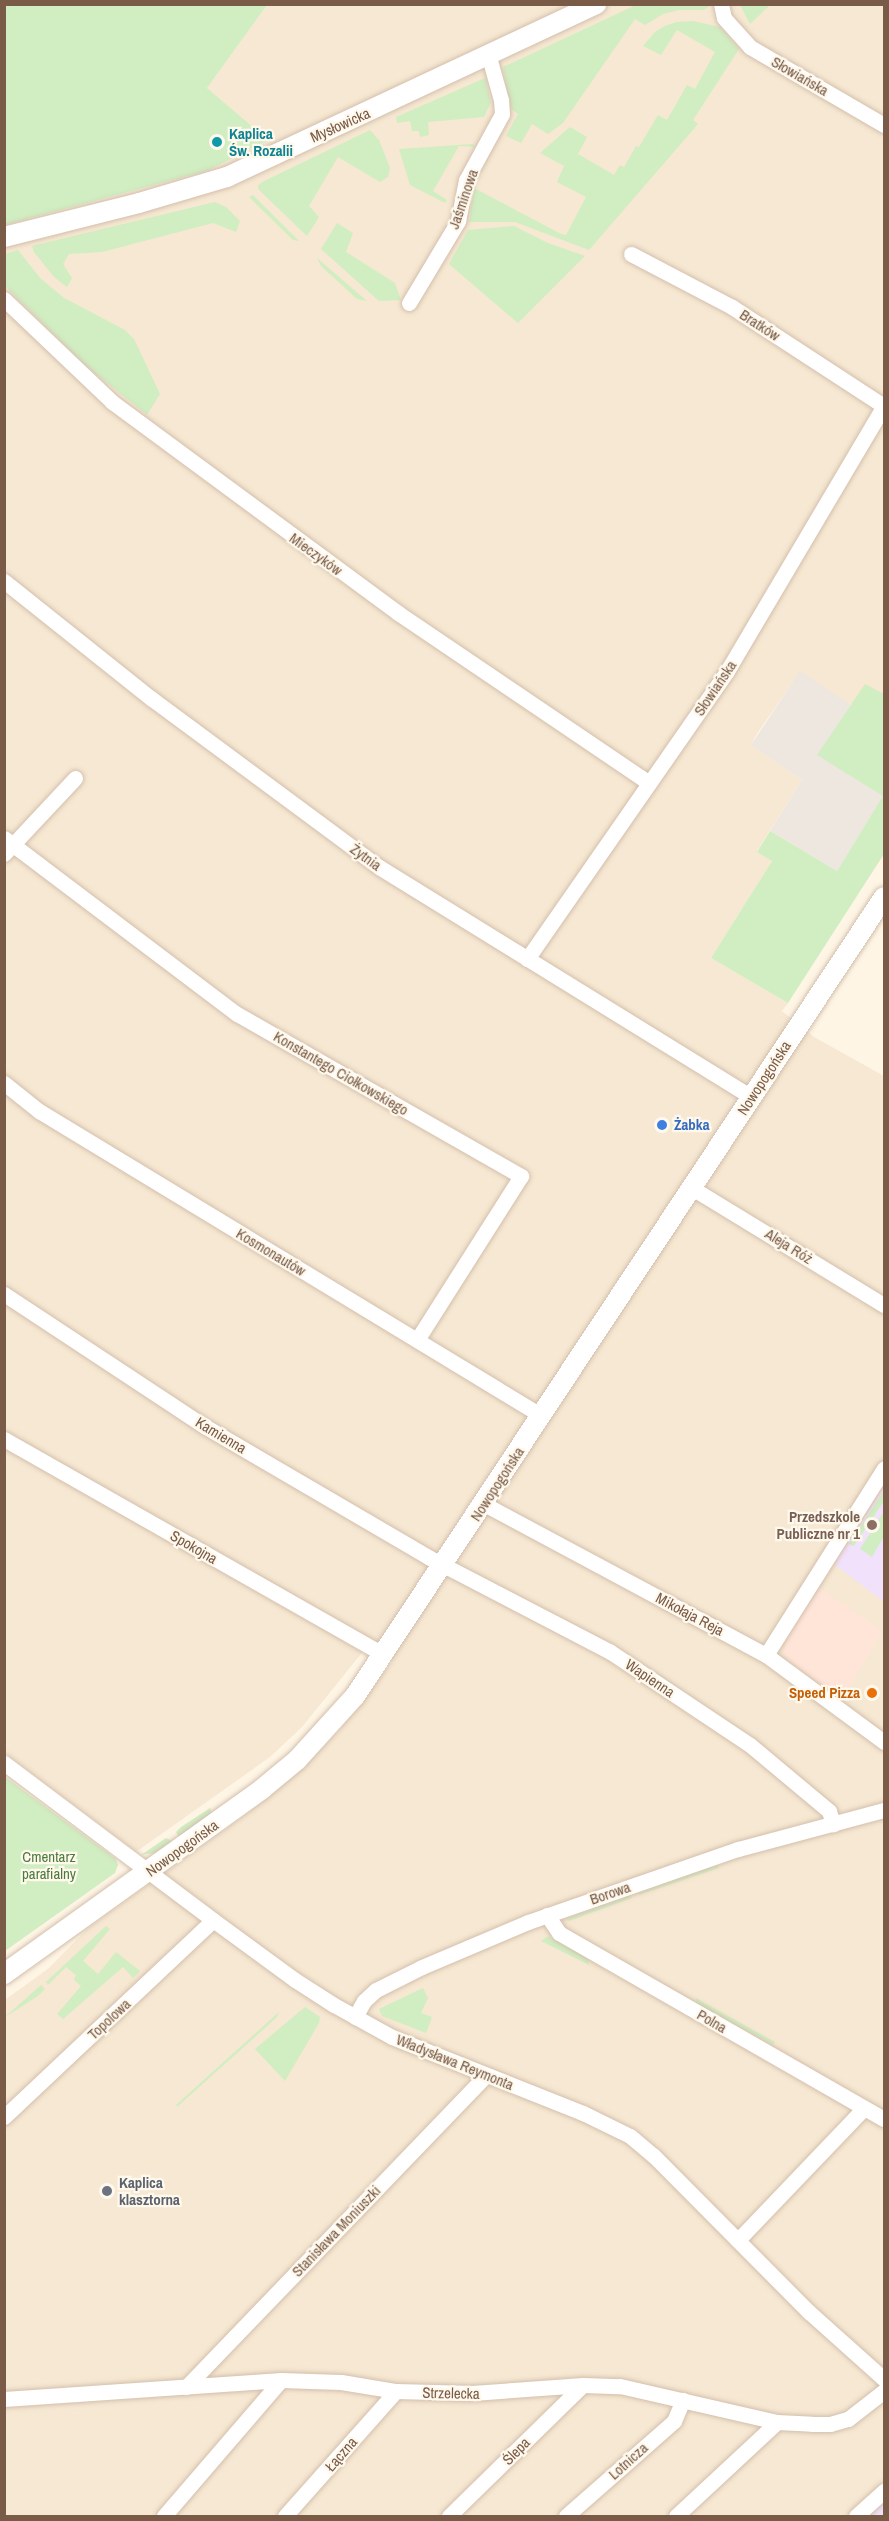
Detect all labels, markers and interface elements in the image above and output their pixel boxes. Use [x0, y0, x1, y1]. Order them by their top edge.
street label: Słowiańska [768, 52, 832, 100]
street label: Mysłowicka [307, 104, 373, 146]
place label: Kaplica Św. Rozalii [229, 124, 293, 159]
marker: Kaplica Św. Rozalii [210, 135, 224, 149]
street label: Jaśminowa [444, 167, 482, 231]
street label: Bratków [736, 305, 784, 345]
street label: Mieczyków [286, 529, 346, 579]
street label: Słowiańska [690, 657, 740, 719]
street label: Żytnia [347, 840, 385, 874]
street label: Konstantego Ciołkowskiego [270, 1027, 412, 1119]
street label: Nowopogońska [733, 1038, 795, 1118]
place label: Żabka [674, 1116, 710, 1134]
marker: Żabka [655, 1118, 669, 1132]
street label: Kosmonautów [233, 1224, 309, 1280]
street label: Aleja Róż [762, 1224, 816, 1268]
street label: Kamienna [192, 1413, 250, 1457]
street label: Nowopogońska [466, 1444, 528, 1524]
place label: Przedszkole Publiczne nr 1 [777, 1507, 860, 1542]
marker: Przedszkole Publiczne nr 1 [865, 1518, 879, 1532]
street label: Spokojna [167, 1526, 221, 1568]
street label: Mikołaja Reja [653, 1589, 727, 1639]
street label: Wapienna [622, 1655, 678, 1701]
place label: Speed Pizza [789, 1684, 860, 1702]
marker: Speed Pizza [865, 1686, 879, 1700]
street label: Nowopogońska [142, 1816, 222, 1880]
park label: Cmentarz parafialny [22, 1847, 76, 1882]
street label: Borowa [587, 1878, 633, 1908]
street label: Topolowa [84, 1995, 134, 2043]
street label: Polna [694, 2005, 730, 2037]
street label: Władysława Reymonta [394, 2030, 516, 2094]
place label: Kaplica klasztorna [119, 2173, 180, 2208]
street label: Stanisława Moniuszki [288, 2182, 384, 2280]
marker: Kaplica klasztorna [100, 2184, 114, 2198]
street label: Strzelecka [422, 2384, 480, 2402]
street label: Łączna [321, 2433, 361, 2475]
street label: Ślepa [499, 2434, 533, 2468]
street label: Lotnicza [605, 2439, 651, 2483]

